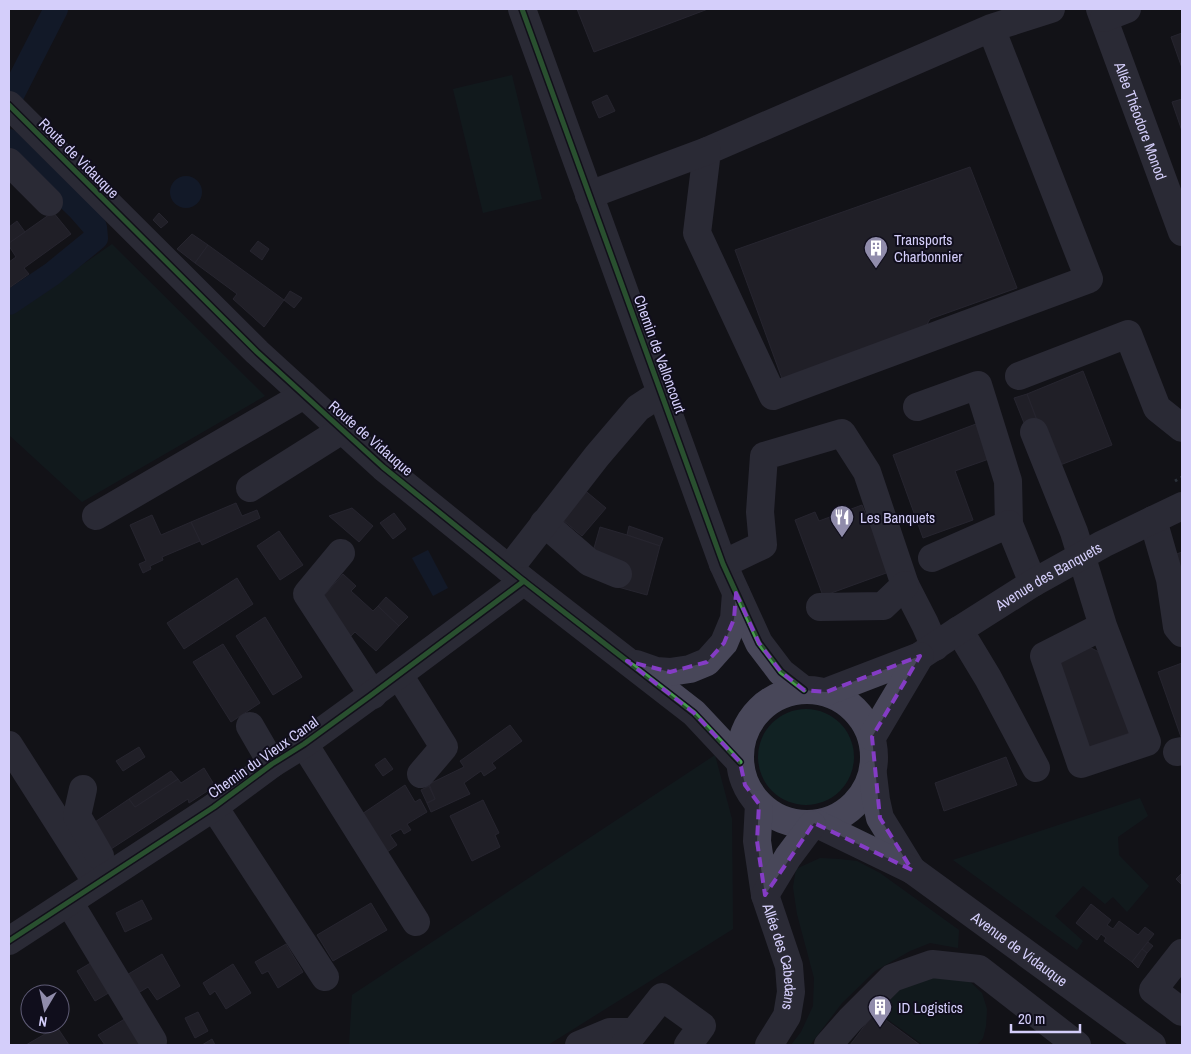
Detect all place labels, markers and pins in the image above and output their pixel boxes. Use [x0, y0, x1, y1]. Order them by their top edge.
place label: Transports Charbonnier [894, 229, 962, 267]
building icon: Transports Charbonnier [863, 235, 889, 269]
restaurant icon: Les Banquets [829, 504, 855, 538]
place label: Les Banquets [860, 507, 935, 528]
building icon: ID Logistics [867, 994, 893, 1028]
place label: ID Logistics [898, 997, 963, 1018]

